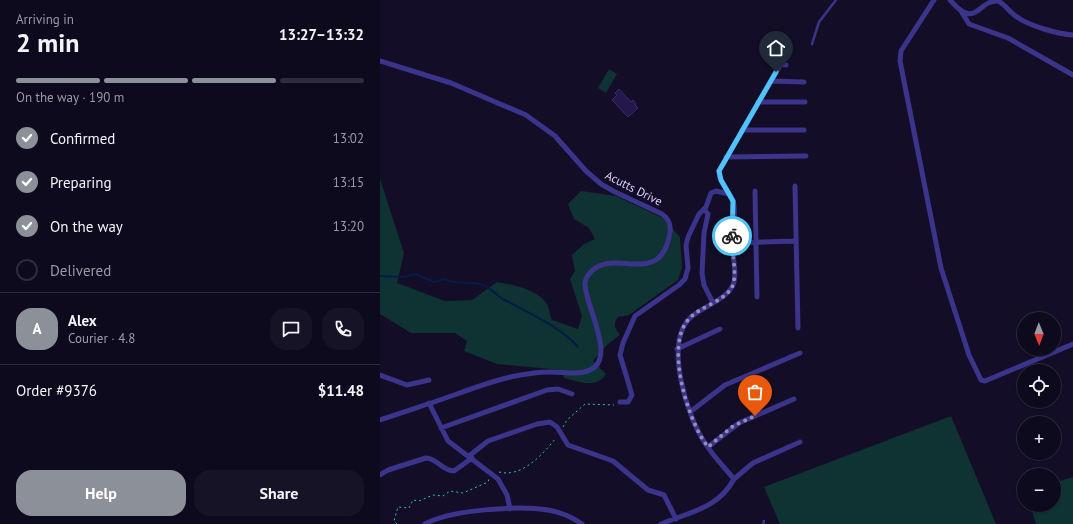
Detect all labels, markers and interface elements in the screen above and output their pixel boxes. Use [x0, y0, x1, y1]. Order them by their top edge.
text: Arriving in [16, 11, 74, 28]
text: 13:27–13:32 [279, 25, 364, 44]
text: 2 min [16, 26, 79, 59]
pin [759, 31, 793, 72]
icon: home [765, 37, 787, 59]
text: On the way · 190 m [16, 89, 124, 106]
icon: check [16, 127, 38, 149]
text: Confirmed [50, 129, 115, 148]
text: 13:02 [333, 130, 364, 147]
street label: Acutts Drive [603, 167, 665, 209]
icon: check [16, 171, 38, 193]
text: Preparing [50, 173, 112, 192]
text: 13:15 [333, 174, 364, 191]
icon: check [16, 215, 38, 237]
courier [712, 216, 752, 256]
text: On the way [50, 217, 123, 236]
text: 13:20 [333, 218, 364, 235]
icon: bike [721, 225, 743, 247]
text: Delivered [50, 261, 111, 280]
button: chat [270, 308, 312, 350]
button: phone [322, 308, 364, 350]
text: Alex [68, 311, 97, 330]
north arrow [1017, 312, 1061, 356]
map controls [1017, 312, 1061, 512]
text: A [32, 319, 42, 338]
text: Courier · 4.8 [68, 330, 135, 347]
button: locate [1017, 364, 1061, 408]
pin [738, 375, 772, 416]
text: Order #9376 [16, 381, 97, 400]
text: $11.48 [318, 381, 364, 400]
icon: bag [744, 381, 766, 403]
button: + [1017, 416, 1061, 460]
button: − [1017, 468, 1061, 512]
button: Help [16, 470, 186, 516]
button: Share [194, 470, 364, 516]

